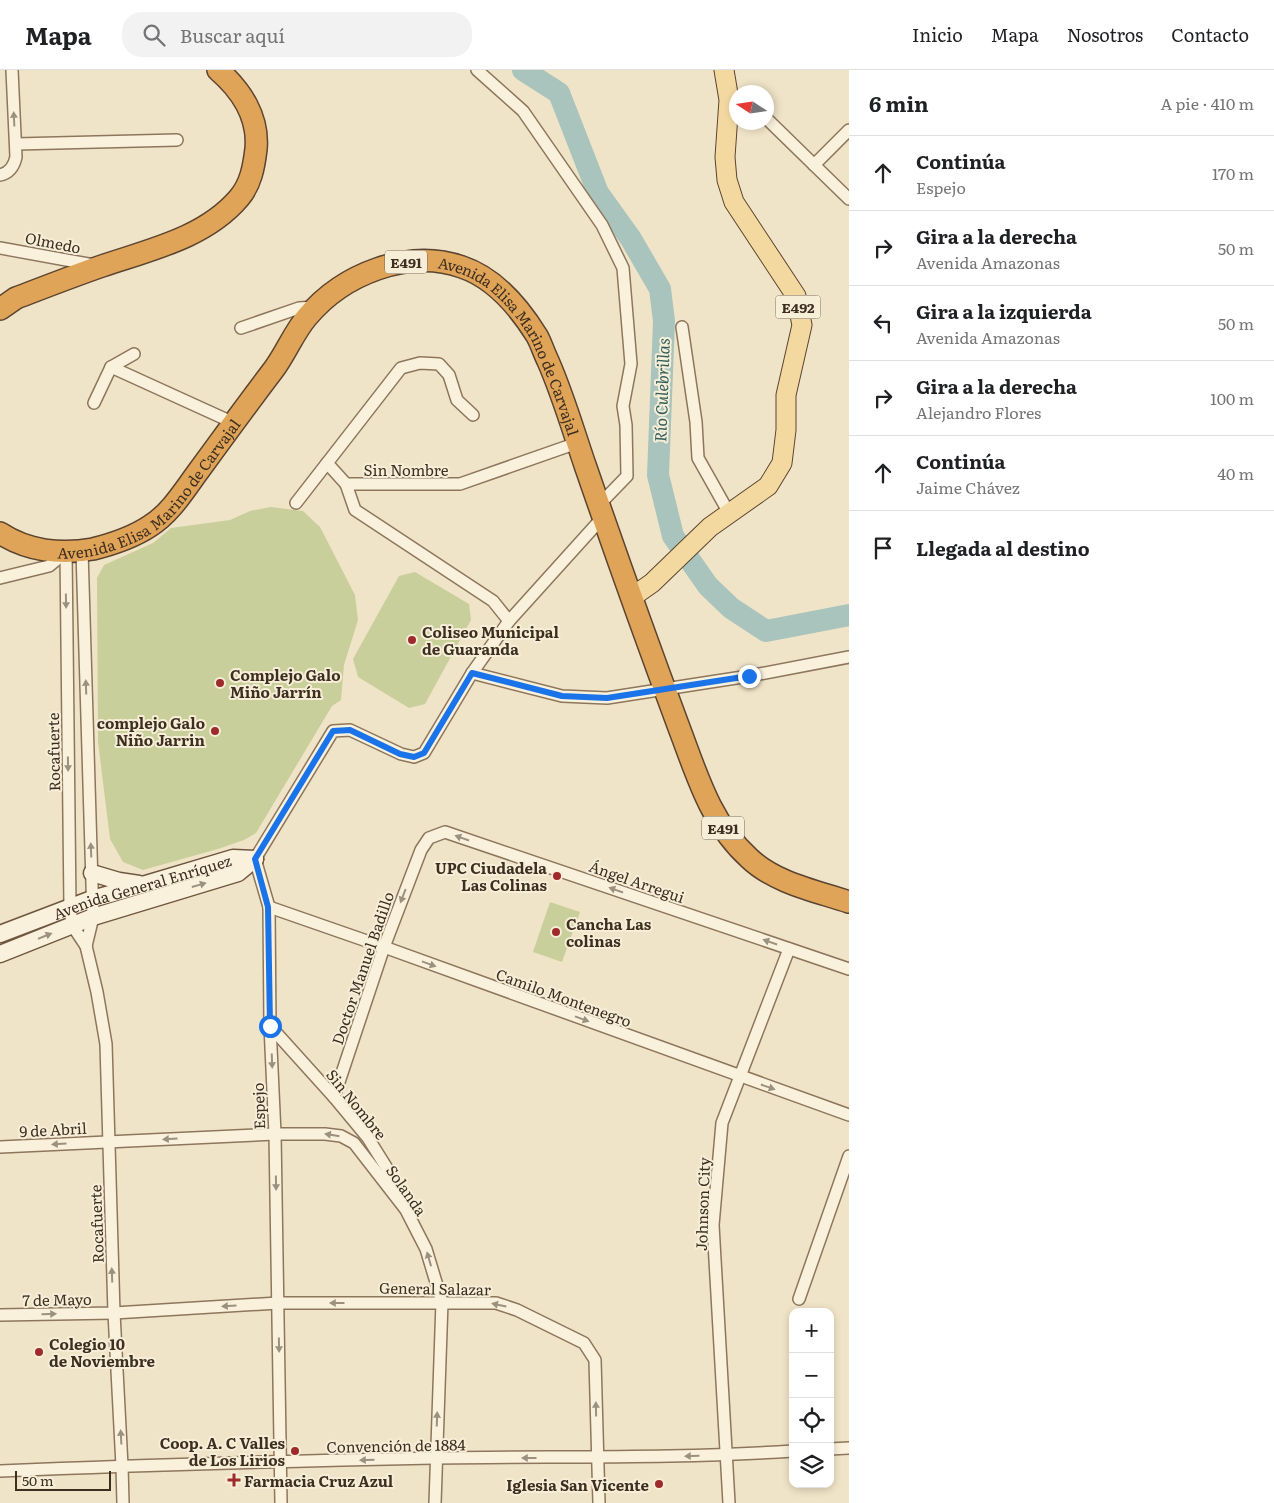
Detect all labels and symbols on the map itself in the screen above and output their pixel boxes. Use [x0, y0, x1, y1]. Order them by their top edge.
north arrow [729, 85, 774, 130]
one-way arrow [10, 110, 18, 126]
street label: Olmedo [23, 225, 83, 259]
road number: E491 [385, 250, 427, 273]
street label: Avenida Elisa Marino de Carvajal [436, 250, 586, 438]
road number: E492 [776, 296, 820, 318]
water label: Río Culebrillas [647, 338, 675, 442]
street label: Avenida Elisa Marino de Carvajal [57, 414, 245, 563]
street label: Sin Nombre [363, 458, 449, 481]
one-way arrow [62, 593, 70, 609]
place label: Coliseo Municipal de Guaranda [422, 620, 559, 660]
marker: Coliseo Municipal de Guaranda [406, 634, 418, 646]
place label: Complejo Galo Miño Jarrín [230, 663, 341, 703]
route end [738, 665, 761, 688]
marker: Complejo Galo Miño Jarrín [214, 677, 226, 689]
one-way arrow [81, 679, 89, 695]
place label: complejo Galo Niño Jarrin [97, 711, 206, 751]
street label: Rocafuerte [41, 712, 65, 791]
marker: complejo Galo Niño Jarrin [209, 725, 221, 737]
one-way arrow [64, 756, 72, 772]
road number: E491 [702, 816, 744, 840]
one-way arrow [454, 834, 469, 842]
one-way arrow [87, 842, 95, 858]
street label: Avenida General Enríquez [49, 848, 234, 924]
street label: Ángel Arregui [586, 854, 688, 908]
place label: UPC Ciudadela Las Colinas [435, 856, 548, 896]
marker: UPC Ciudadela Las Colinas [551, 870, 563, 882]
one-way arrow [192, 880, 207, 888]
one-way arrow [608, 886, 623, 894]
street label: Doctor Manuel Badillo [325, 888, 399, 1048]
one-way arrow [399, 889, 407, 904]
place label: Cancha Las colinas [566, 912, 652, 952]
marker: Cancha Las colinas [550, 926, 562, 938]
one-way arrow [38, 931, 52, 939]
one-way arrow [762, 938, 777, 945]
one-way arrow [422, 961, 437, 968]
street label: Camilo Montenegro [493, 962, 635, 1032]
route start [259, 1015, 282, 1038]
one-way arrow [575, 1015, 590, 1023]
one-way arrow [268, 1053, 276, 1069]
street label: Sin Nombre [321, 1064, 393, 1144]
street label: Espejo [246, 1082, 270, 1130]
one-way arrow [760, 1084, 775, 1091]
street label: 9 de Abril [19, 1116, 87, 1142]
one-way arrow [324, 1131, 340, 1139]
one-way arrow [161, 1135, 177, 1143]
one-way arrow [51, 1141, 67, 1149]
street label: Johnson City [689, 1156, 715, 1251]
street label: Solanda [381, 1160, 433, 1221]
one-way arrow [272, 1175, 280, 1191]
street label: Rocafuerte [83, 1184, 109, 1264]
one-way arrow [425, 1251, 433, 1266]
one-way arrow [108, 1266, 116, 1282]
street label: General Salazar [379, 1276, 491, 1300]
street label: 7 de Mayo [22, 1287, 92, 1311]
one-way arrow [329, 1299, 345, 1307]
one-way arrow [492, 1301, 507, 1309]
one-way arrow [221, 1302, 237, 1310]
one-way arrow [41, 1310, 57, 1318]
place label: Colegio 10 de Noviembre [49, 1332, 156, 1372]
one-way arrow [275, 1337, 283, 1353]
marker: Colegio 10 de Noviembre [33, 1346, 45, 1358]
one-way arrow [592, 1401, 600, 1417]
one-way arrow [433, 1411, 441, 1427]
one-way arrow [116, 1429, 124, 1445]
place label: Coop. A. C Valles de Los Lirios [160, 1431, 286, 1471]
street label: Convención de 1884 [326, 1432, 466, 1458]
marker: Coop. A. C Valles de Los Lirios [289, 1445, 301, 1457]
one-way arrow [683, 1452, 699, 1460]
one-way arrow [521, 1454, 537, 1462]
one-way arrow [358, 1456, 374, 1464]
scale bar [15, 1468, 111, 1491]
place label: Farmacia Cruz Azul [244, 1469, 394, 1492]
place label: Iglesia San Vicente [506, 1473, 650, 1496]
marker: Farmacia Cruz Azul [228, 1474, 240, 1486]
marker: Iglesia San Vicente [653, 1478, 665, 1490]

